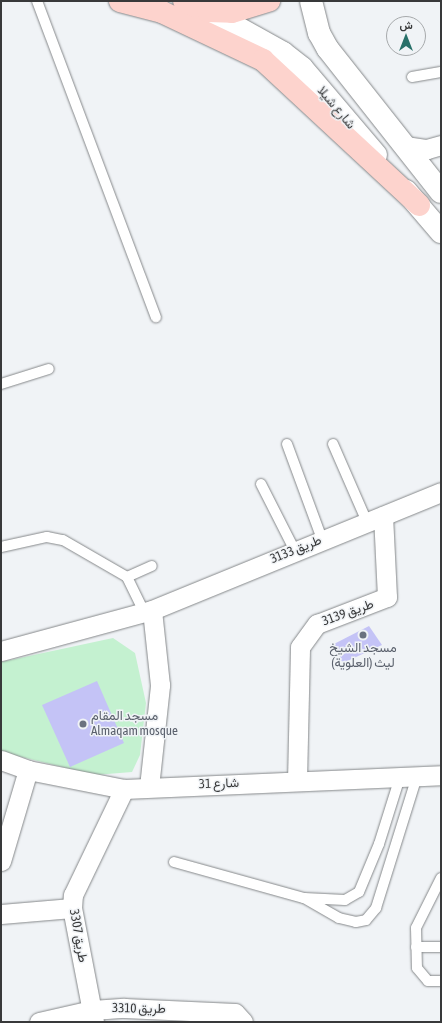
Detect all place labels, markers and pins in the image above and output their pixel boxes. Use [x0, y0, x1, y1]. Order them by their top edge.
marker: مسجد الشيخ ليث (العلوية) [358, 630, 368, 640]
place label: مسجد الشيخ ليث (العلوية) [329, 641, 397, 672]
place label: مسجد المقام Almaqam mosque [91, 709, 178, 740]
marker: مسجد المقام Almaqam mosque [78, 719, 88, 729]

